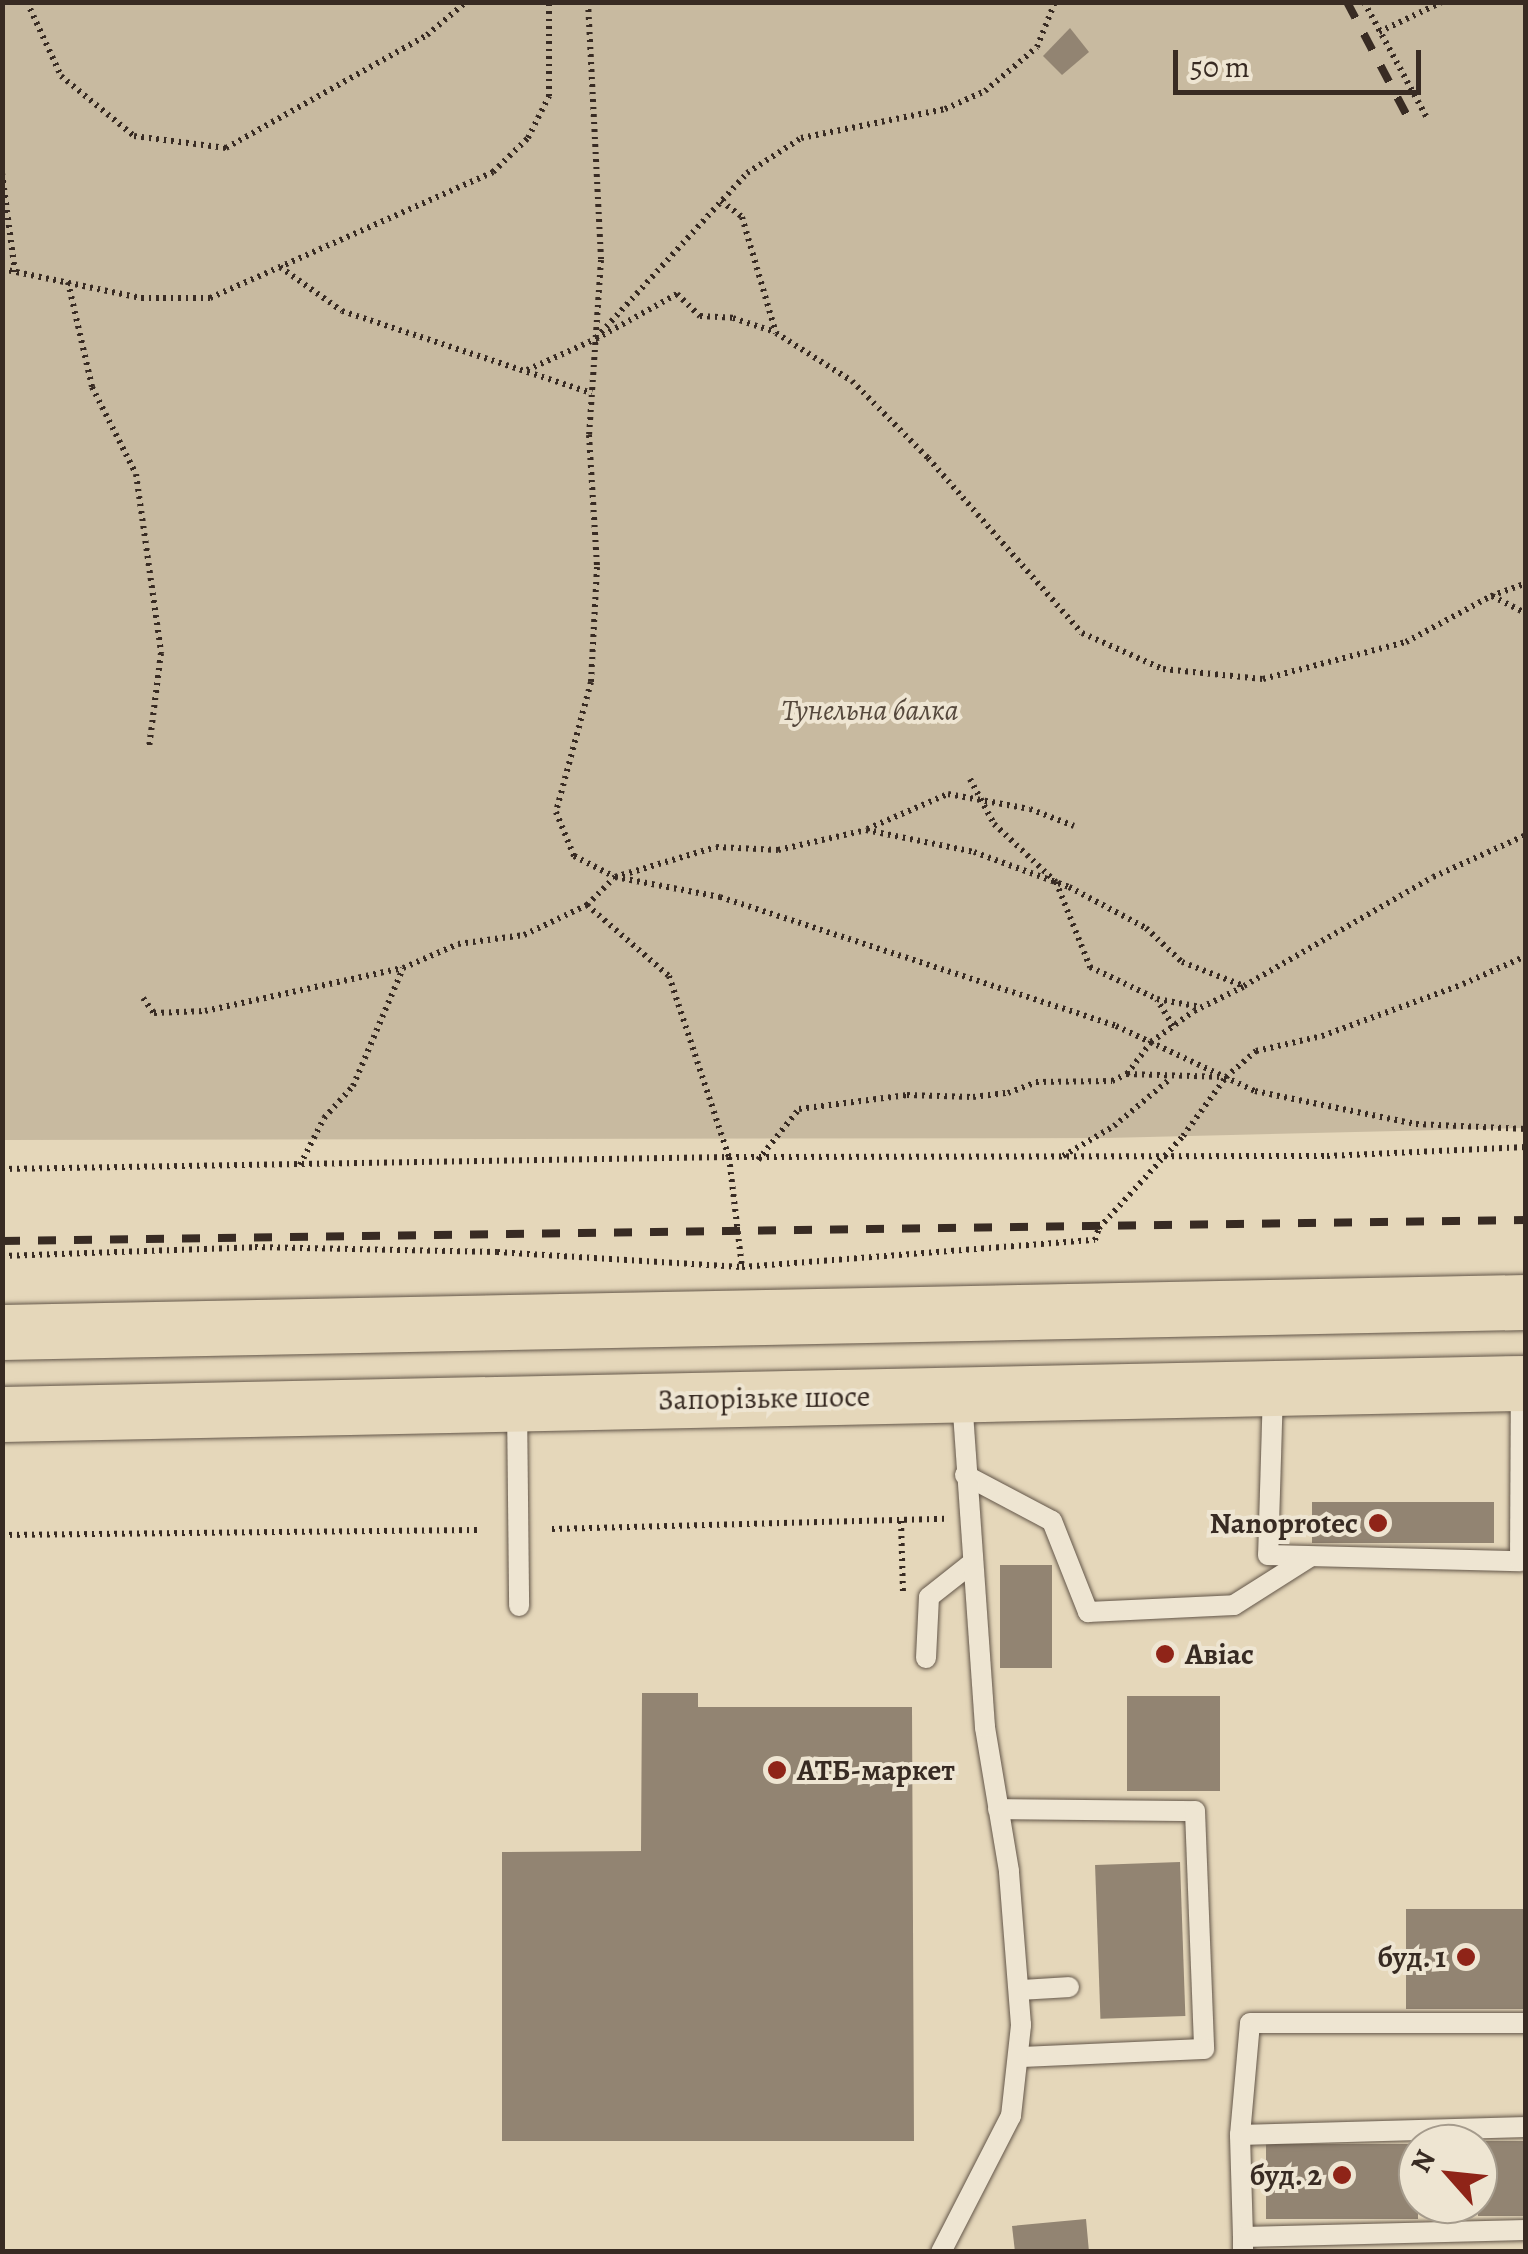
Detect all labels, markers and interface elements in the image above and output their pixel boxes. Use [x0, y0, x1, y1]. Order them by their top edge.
scale bar [1178, 30, 1426, 92]
text: 50 m [1190, 47, 1250, 87]
park label: Тунельна балка [781, 692, 959, 728]
street label: Запорізьке шосе [657, 1378, 871, 1418]
place label: Nanoprotec [1209, 1505, 1358, 1541]
marker: Nanoprotec [1367, 1512, 1389, 1534]
place label: Авіас [1185, 1636, 1254, 1672]
marker: Авіас [1154, 1643, 1176, 1665]
place label: АТБ-маркет [797, 1752, 955, 1788]
marker: АТБ-маркет [766, 1759, 788, 1781]
place label: буд. 1 [1377, 1939, 1446, 1975]
marker: буд. 1 [1455, 1946, 1477, 1968]
north arrow [1398, 2124, 1498, 2224]
text: N [1401, 2144, 1445, 2179]
place label: буд. 2 [1249, 2157, 1322, 2193]
marker: буд. 2 [1331, 2164, 1353, 2186]

